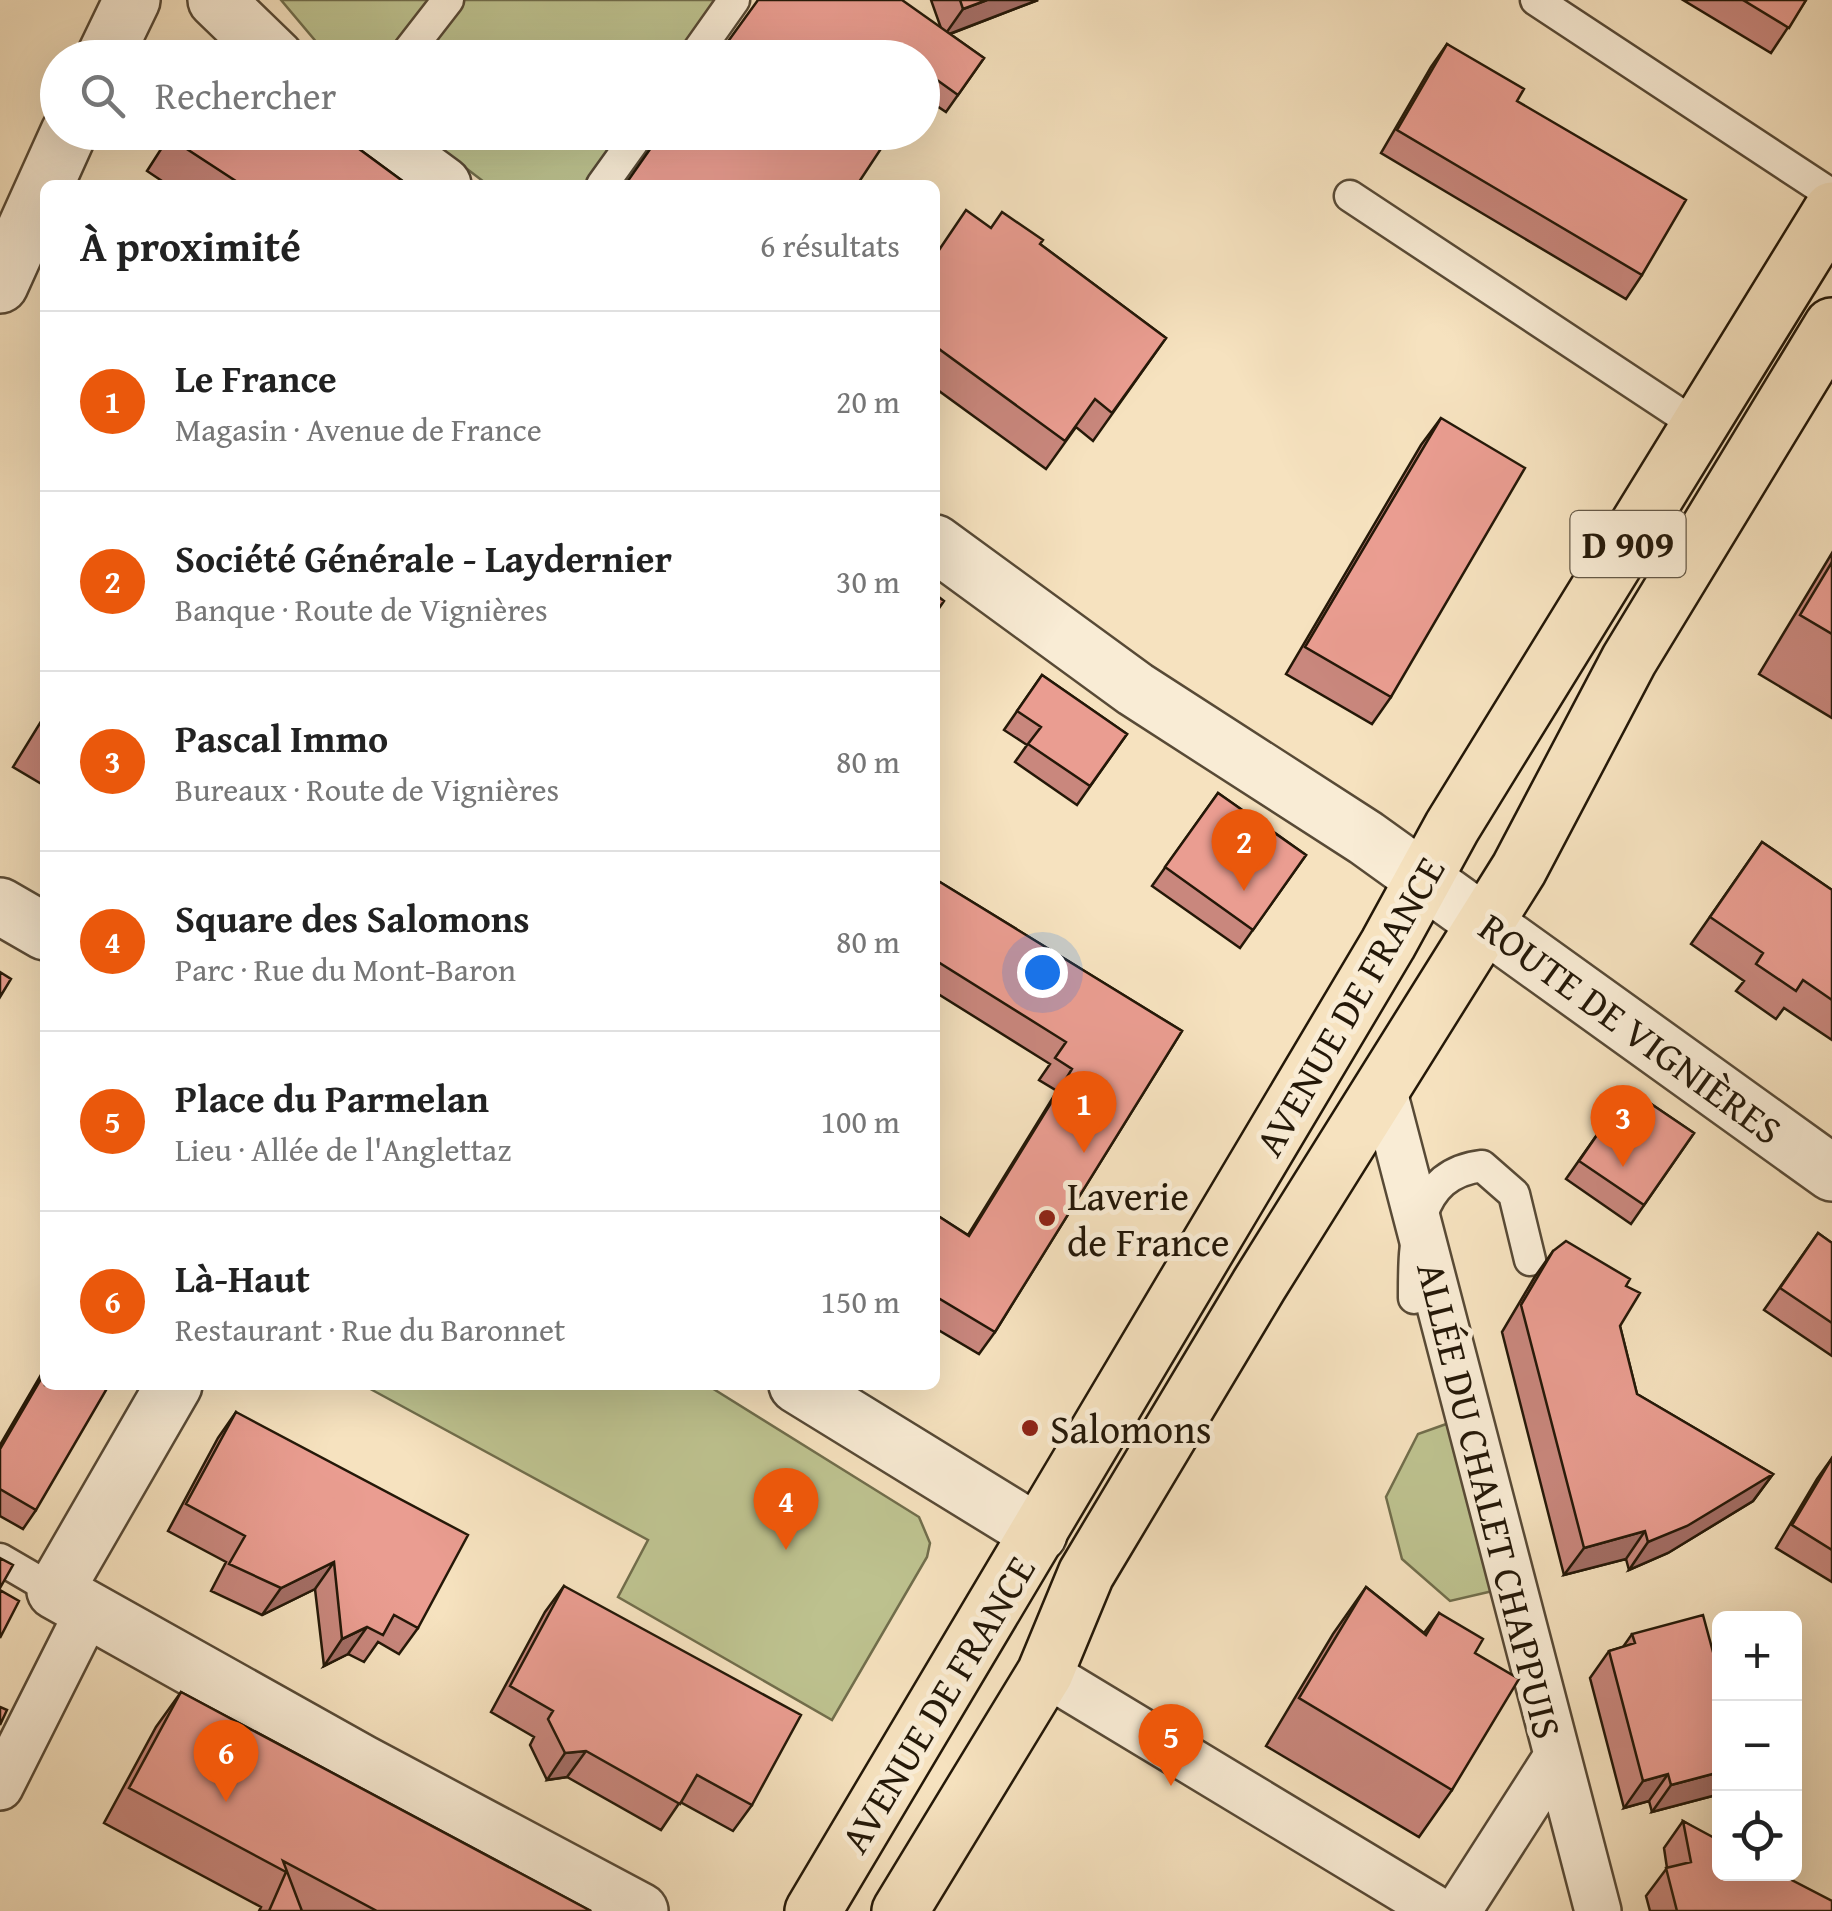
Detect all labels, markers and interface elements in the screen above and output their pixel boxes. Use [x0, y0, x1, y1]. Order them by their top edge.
search box [40, 40, 940, 150]
text: Rechercher [155, 67, 336, 123]
icon: search [75, 68, 130, 123]
text: À proximité [80, 215, 301, 276]
text: 6 résultats [760, 222, 900, 269]
text: Le France [175, 350, 337, 406]
text: 1 [104, 378, 121, 425]
text: 20 m [836, 378, 900, 425]
text: Magasin · Avenue de France [175, 406, 542, 453]
road number: D 909 [1570, 511, 1686, 577]
text: Société Générale - Laydernier [175, 530, 672, 586]
text: 2 [104, 558, 121, 605]
text: 30 m [836, 558, 900, 605]
text: Banque · Route de Vignières [175, 586, 548, 633]
text: Pascal Immo [175, 710, 388, 766]
text: 3 [104, 738, 121, 785]
text: 80 m [836, 738, 900, 785]
text: Bureaux · Route de Vignières [175, 766, 559, 813]
pin: 2 [1212, 808, 1276, 891]
street label: AVENUE DE FRANCE [1239, 845, 1459, 1167]
text: Square des Salomons [175, 890, 530, 946]
street label: ROUTE DE VIGNIÈRES [1467, 898, 1795, 1158]
text: 4 [104, 918, 121, 965]
text: 80 m [836, 918, 900, 965]
text: Parc · Rue du Mont-Baron [175, 946, 516, 993]
your location [1017, 947, 1068, 998]
text: Place du Parmelan [175, 1070, 489, 1126]
pin: 1 [1052, 1070, 1116, 1153]
pin: 3 [1590, 1084, 1656, 1167]
text: 5 [104, 1098, 121, 1145]
text: 100 m [821, 1098, 900, 1145]
text: Lieu · Allée de l'Anglettaz [175, 1126, 511, 1173]
place label: Laverie de France [1067, 1166, 1229, 1271]
marker: Laverie de France [1036, 1207, 1058, 1229]
text: Là-Haut [175, 1250, 310, 1306]
street label: ALLÉE DU CHALET CHAPPUIS [1402, 1256, 1578, 1744]
text: 6 [104, 1278, 121, 1325]
text: 150 m [821, 1278, 900, 1325]
text: Restaurant · Rue du Baronnet [175, 1306, 565, 1353]
place label: Salomons [1050, 1399, 1212, 1458]
marker: Salomons [1019, 1417, 1041, 1439]
pin: 4 [754, 1468, 818, 1550]
street label: AVENUE DE FRANCE [825, 1544, 1049, 1864]
map controls [1712, 1611, 1802, 1881]
button: + [1712, 1611, 1802, 1701]
button: − [1712, 1701, 1802, 1791]
pin: 5 [1138, 1704, 1204, 1786]
pin: 6 [194, 1720, 258, 1802]
button: locate [1712, 1791, 1802, 1881]

